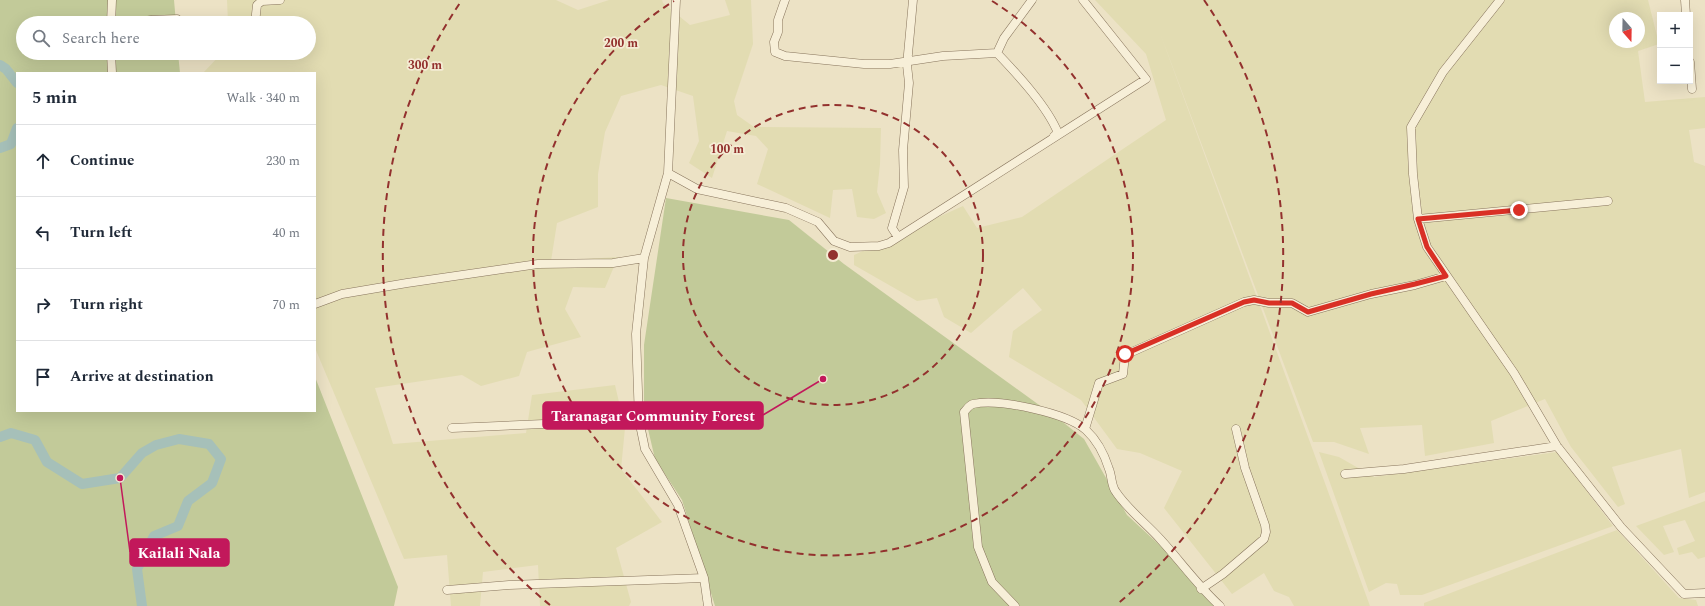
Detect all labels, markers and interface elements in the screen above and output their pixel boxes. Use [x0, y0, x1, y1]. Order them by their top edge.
north arrow [1609, 12, 1645, 48]
map controls [1657, 12, 1693, 84]
button: + [1657, 12, 1693, 48]
search box [16, 16, 316, 60]
icon: search [30, 27, 52, 49]
text: Search here [62, 27, 140, 50]
text: 200 m [604, 34, 638, 53]
button: − [1657, 48, 1693, 84]
text: 300 m [408, 56, 442, 75]
text: 5 min [32, 85, 77, 111]
text: Walk · 340 m [226, 88, 300, 108]
text: 100 m [710, 140, 744, 159]
text: Continue [70, 149, 135, 172]
icon: ahead [32, 150, 54, 172]
text: 230 m [266, 151, 300, 171]
route end [1510, 201, 1528, 219]
text: Turn left [70, 221, 132, 244]
icon: left [32, 222, 54, 244]
text: 40 m [273, 223, 300, 243]
centre of rings [826, 248, 840, 262]
text: Turn right [70, 293, 143, 316]
icon: right [32, 294, 54, 316]
text: 70 m [273, 295, 300, 315]
route start [1116, 345, 1134, 363]
text: Arrive at destination [70, 365, 214, 388]
icon: arrive [32, 366, 54, 388]
callout: Taranagar Community Forest [543, 402, 763, 429]
text: Taranagar Community Forest [551, 405, 755, 428]
callout: Kailali Nala [130, 539, 229, 566]
text: Kailali Nala [138, 542, 221, 565]

